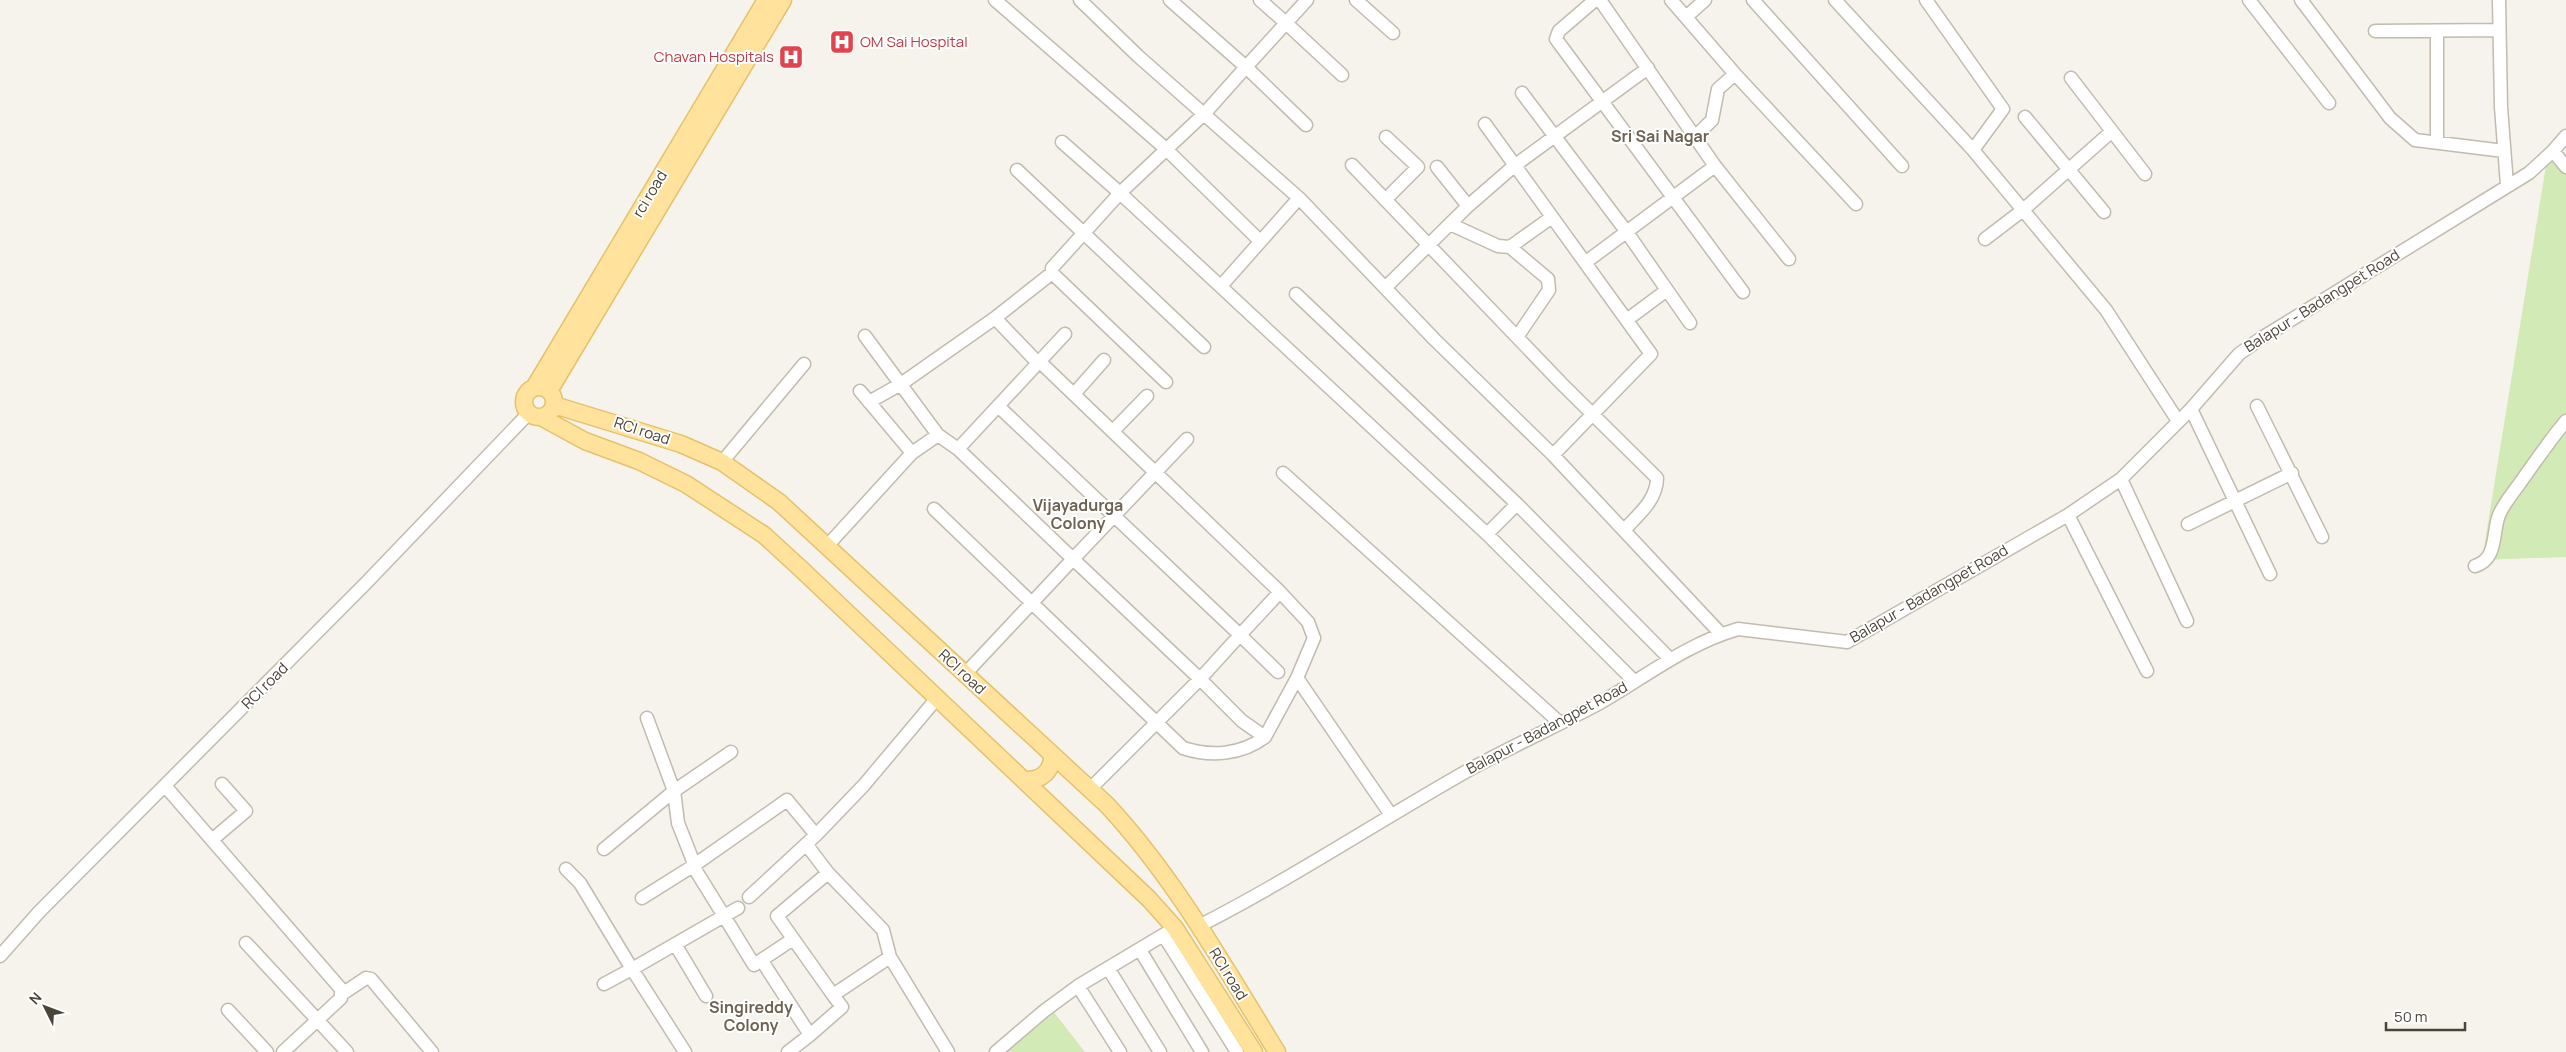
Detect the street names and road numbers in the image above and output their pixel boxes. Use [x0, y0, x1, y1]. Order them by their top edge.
street label: rci road [627, 166, 672, 221]
street label: Balapur - Badangpet Road [2240, 244, 2403, 357]
street label: RCI road [611, 412, 673, 449]
street label: Balapur - Badangpet Road [1846, 540, 2012, 648]
street label: RCI road [934, 644, 991, 699]
street label: RCI road [237, 658, 293, 714]
street label: Balapur - Badangpet Road [1463, 676, 1631, 779]
street label: RCI road [1204, 944, 1253, 1004]

